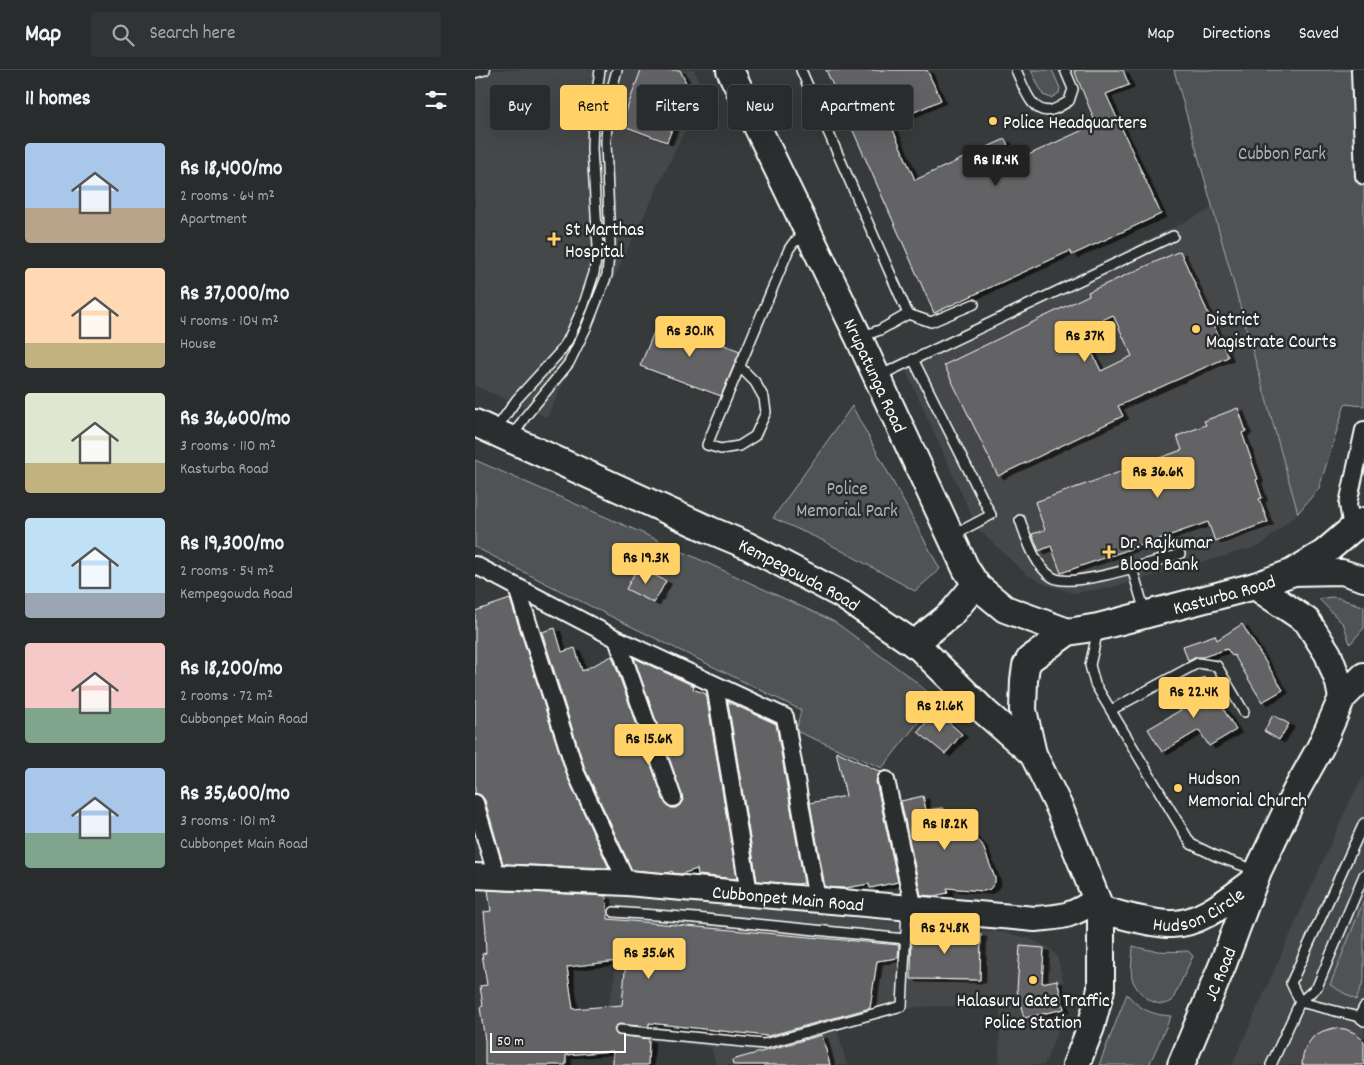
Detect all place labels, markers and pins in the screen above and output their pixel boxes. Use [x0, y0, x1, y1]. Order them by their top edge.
place label: Police Headquarters [1003, 111, 1147, 138]
marker: Police Headquarters [987, 115, 999, 127]
pin: Rs 18.4K [944, 144, 1048, 187]
place label: St Marthas Hospital [565, 218, 644, 267]
marker: St Marthas Hospital [547, 232, 561, 246]
place label: District Magistrate Courts [1206, 308, 1337, 357]
pin: Rs 30.1K [638, 316, 742, 358]
pin: Rs 37K [1044, 320, 1126, 363]
marker: District Magistrate Courts [1190, 323, 1202, 335]
pin: Rs 36.6K [1106, 456, 1210, 499]
place label: Dr. Rajkumar Blood Bank [1120, 531, 1213, 580]
pin: Rs 19.3K [594, 542, 698, 585]
marker: Dr. Rajkumar Blood Bank [1102, 545, 1116, 559]
pin: Rs 22.4K [1142, 676, 1246, 719]
pin: Rs 21.6K [888, 690, 992, 733]
pin: Rs 15.6K [597, 724, 701, 766]
place label: Hudson Memorial Church [1188, 767, 1307, 816]
marker: Hudson Memorial Church [1172, 782, 1184, 794]
pin: Rs 18.2K [893, 808, 997, 851]
pin: Rs 24.8K [893, 912, 997, 955]
pin: Rs 35.6K [597, 938, 701, 980]
marker: Halasuru Gate Traffic Police Station [1027, 974, 1039, 986]
place label: Halasuru Gate Traffic Police Station [956, 989, 1110, 1038]

